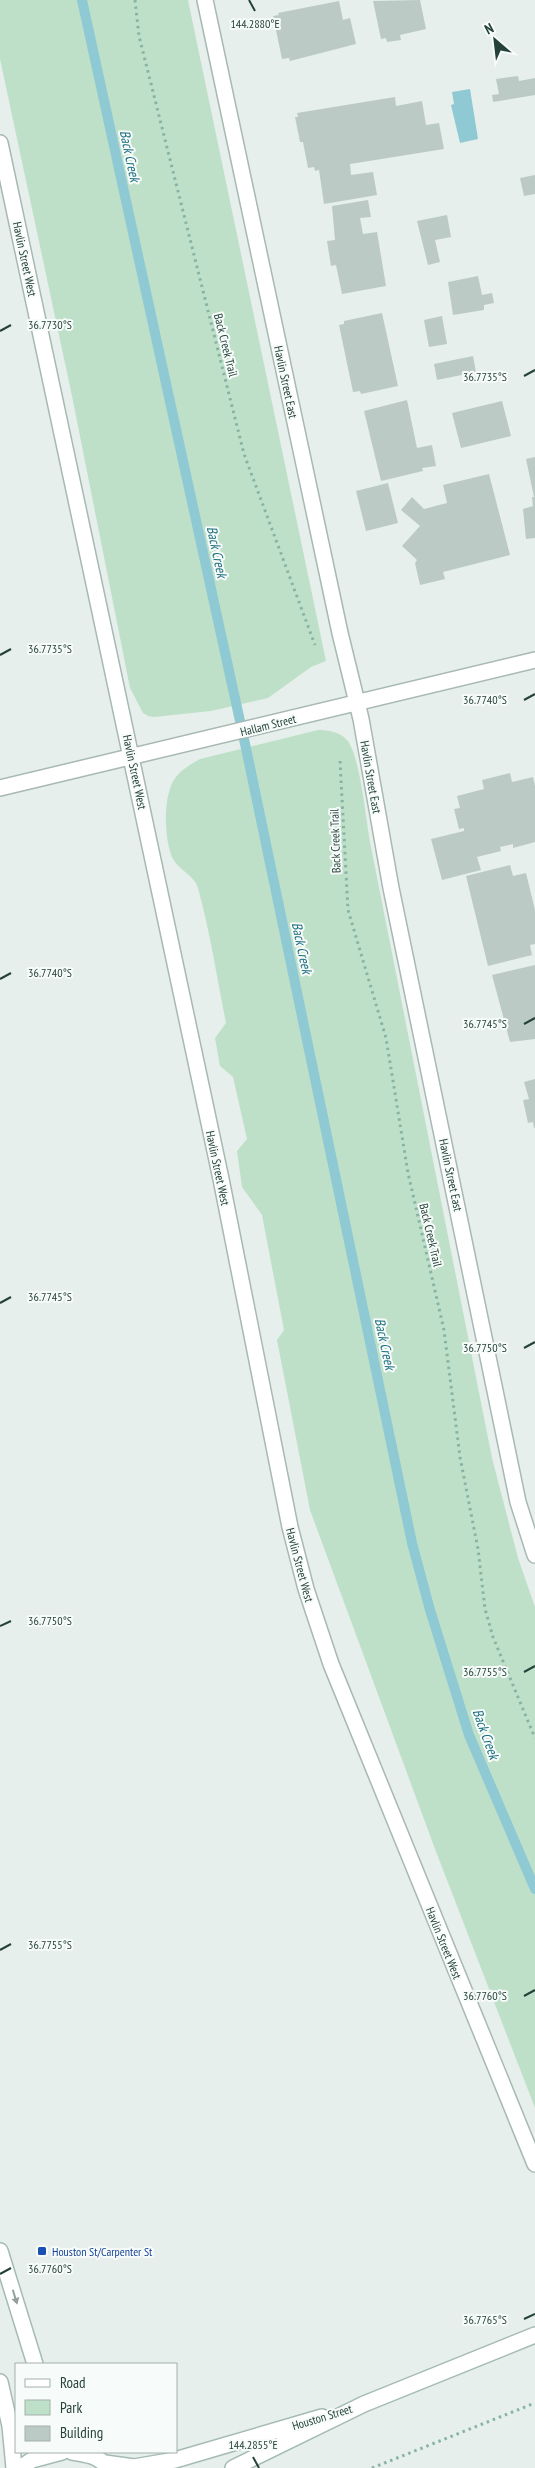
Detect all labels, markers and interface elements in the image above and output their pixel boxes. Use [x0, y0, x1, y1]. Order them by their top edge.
north arrow [470, 15, 520, 65]
text: 144.2880°E [230, 16, 280, 31]
text: N [481, 19, 496, 38]
water label: Back Creek [116, 129, 145, 185]
street label: Havlin Street West [10, 220, 40, 299]
street label: Back Creek Trail [211, 312, 241, 378]
text: 36.7730°S [28, 317, 72, 332]
street label: Havlin Street East [271, 344, 301, 420]
text: 36.7735°S [463, 369, 507, 384]
water label: Back Creek [203, 525, 232, 581]
text: 36.7735°S [28, 641, 72, 656]
text: 36.7740°S [463, 692, 507, 707]
street label: Hallam Street [239, 711, 298, 739]
street label: Havlin Street West [120, 733, 150, 812]
street label: Havlin Street East [357, 739, 385, 815]
street label: Back Creek Trail [326, 808, 344, 873]
water label: Back Creek [288, 921, 317, 977]
text: 36.7740°S [28, 965, 72, 980]
text: 36.7745°S [463, 1016, 507, 1031]
street label: Havlin Street West [203, 1129, 233, 1208]
street label: Havlin Street East [436, 1137, 466, 1213]
street label: Back Creek Trail [416, 1202, 446, 1268]
text: 36.7745°S [28, 1289, 72, 1304]
water label: Back Creek [371, 1317, 400, 1373]
text: 36.7750°S [463, 1340, 507, 1355]
street label: Havlin Street West [283, 1526, 317, 1604]
text: 36.7750°S [28, 1613, 72, 1628]
text: 36.7755°S [463, 1664, 507, 1679]
water label: Back Creek [469, 1706, 504, 1763]
street label: Havlin Street West [423, 1905, 465, 1982]
text: 36.7755°S [28, 1937, 72, 1952]
text: 36.7760°S [463, 1988, 507, 2003]
place label: Houston St/Carpenter St [52, 2244, 153, 2259]
marker: Houston St/Carpenter St [36, 2245, 48, 2257]
text: 36.7760°S [28, 2261, 72, 2276]
one-way arrow [11, 2290, 19, 2305]
text: 36.7765°S [463, 2312, 507, 2327]
legend [15, 2363, 178, 2453]
text: Road [60, 2373, 86, 2392]
text: Park [60, 2398, 82, 2417]
street label: Houston Street [290, 2401, 354, 2433]
text: Building [60, 2423, 103, 2442]
text: 144.2855°E [228, 2437, 278, 2452]

